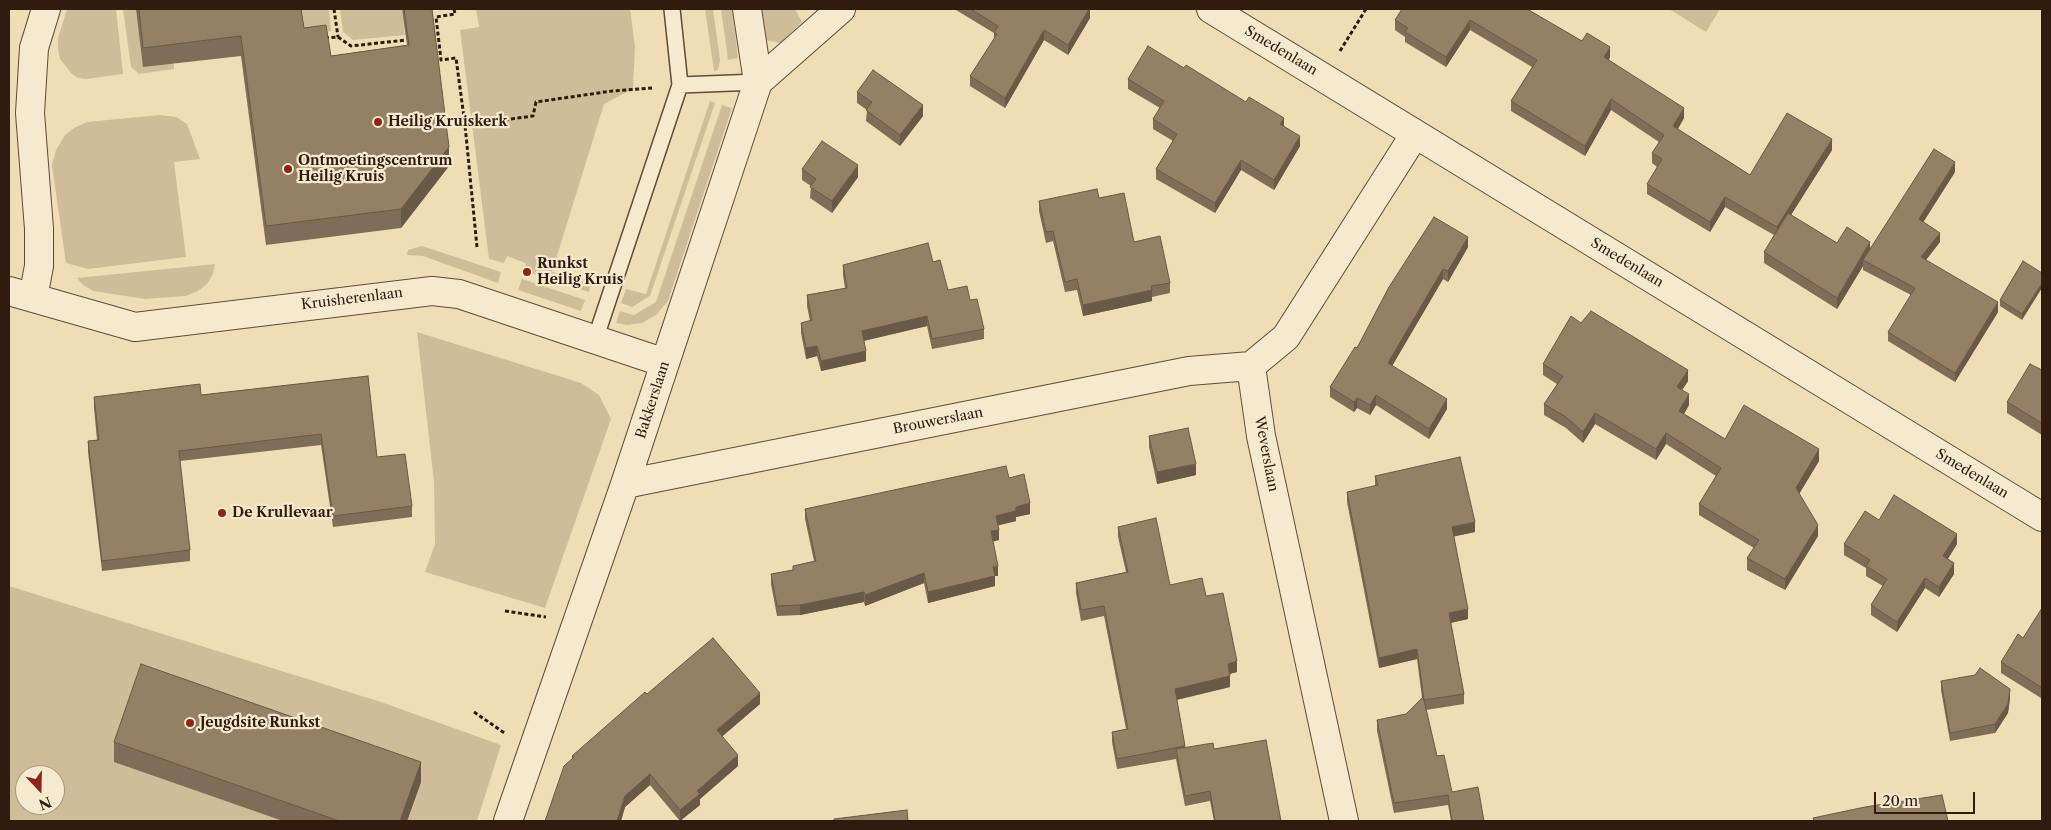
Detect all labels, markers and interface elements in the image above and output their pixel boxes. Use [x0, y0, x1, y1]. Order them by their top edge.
street label: Smedenlaan [1241, 23, 1321, 79]
place label: Heilig Kruiskerk [388, 114, 507, 130]
marker: Heilig Kruiskerk [372, 116, 384, 128]
place label: Ontmoetingscentrum Heilig Kruis [298, 153, 453, 186]
marker: Ontmoetingscentrum Heilig Kruis [282, 163, 294, 175]
street label: Smedenlaan [1587, 235, 1667, 291]
place label: Runkst Heilig Kruis [537, 256, 623, 288]
marker: Runkst Heilig Kruis [521, 266, 533, 278]
street label: Kruisherenlaan [300, 284, 404, 314]
street label: Bakkerslaan [633, 359, 673, 441]
street label: Brouwerslaan [892, 404, 984, 438]
street label: Weverslaan [1250, 415, 1282, 493]
street label: Smedenlaan [1932, 446, 2012, 502]
place label: De Krullevaar [232, 505, 333, 521]
marker: De Krullevaar [216, 507, 228, 519]
place label: Jeugdsite Runkst [200, 715, 320, 731]
marker: Jeugdsite Runkst [184, 717, 196, 729]
north arrow [15, 765, 65, 815]
scale bar [1876, 782, 1977, 814]
text: 20 m [1882, 791, 1918, 810]
text: N [36, 792, 54, 814]

